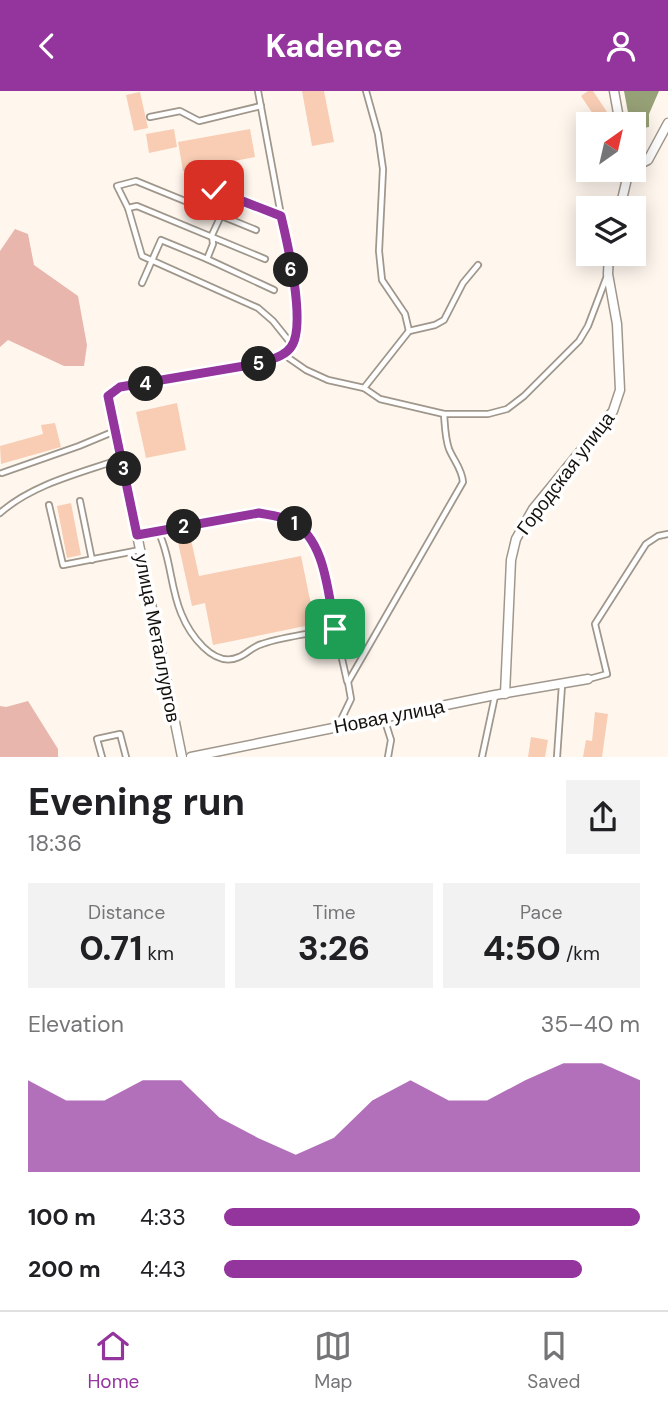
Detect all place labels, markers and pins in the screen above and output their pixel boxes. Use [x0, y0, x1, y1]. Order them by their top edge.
pin [184, 160, 244, 220]
pin: 6 [274, 253, 308, 287]
pin: 5 [242, 347, 276, 381]
pin: 4 [128, 367, 164, 401]
pin: 3 [106, 451, 142, 487]
pin: 1 [278, 507, 312, 541]
pin: 2 [166, 509, 202, 544]
pin [305, 599, 365, 659]

